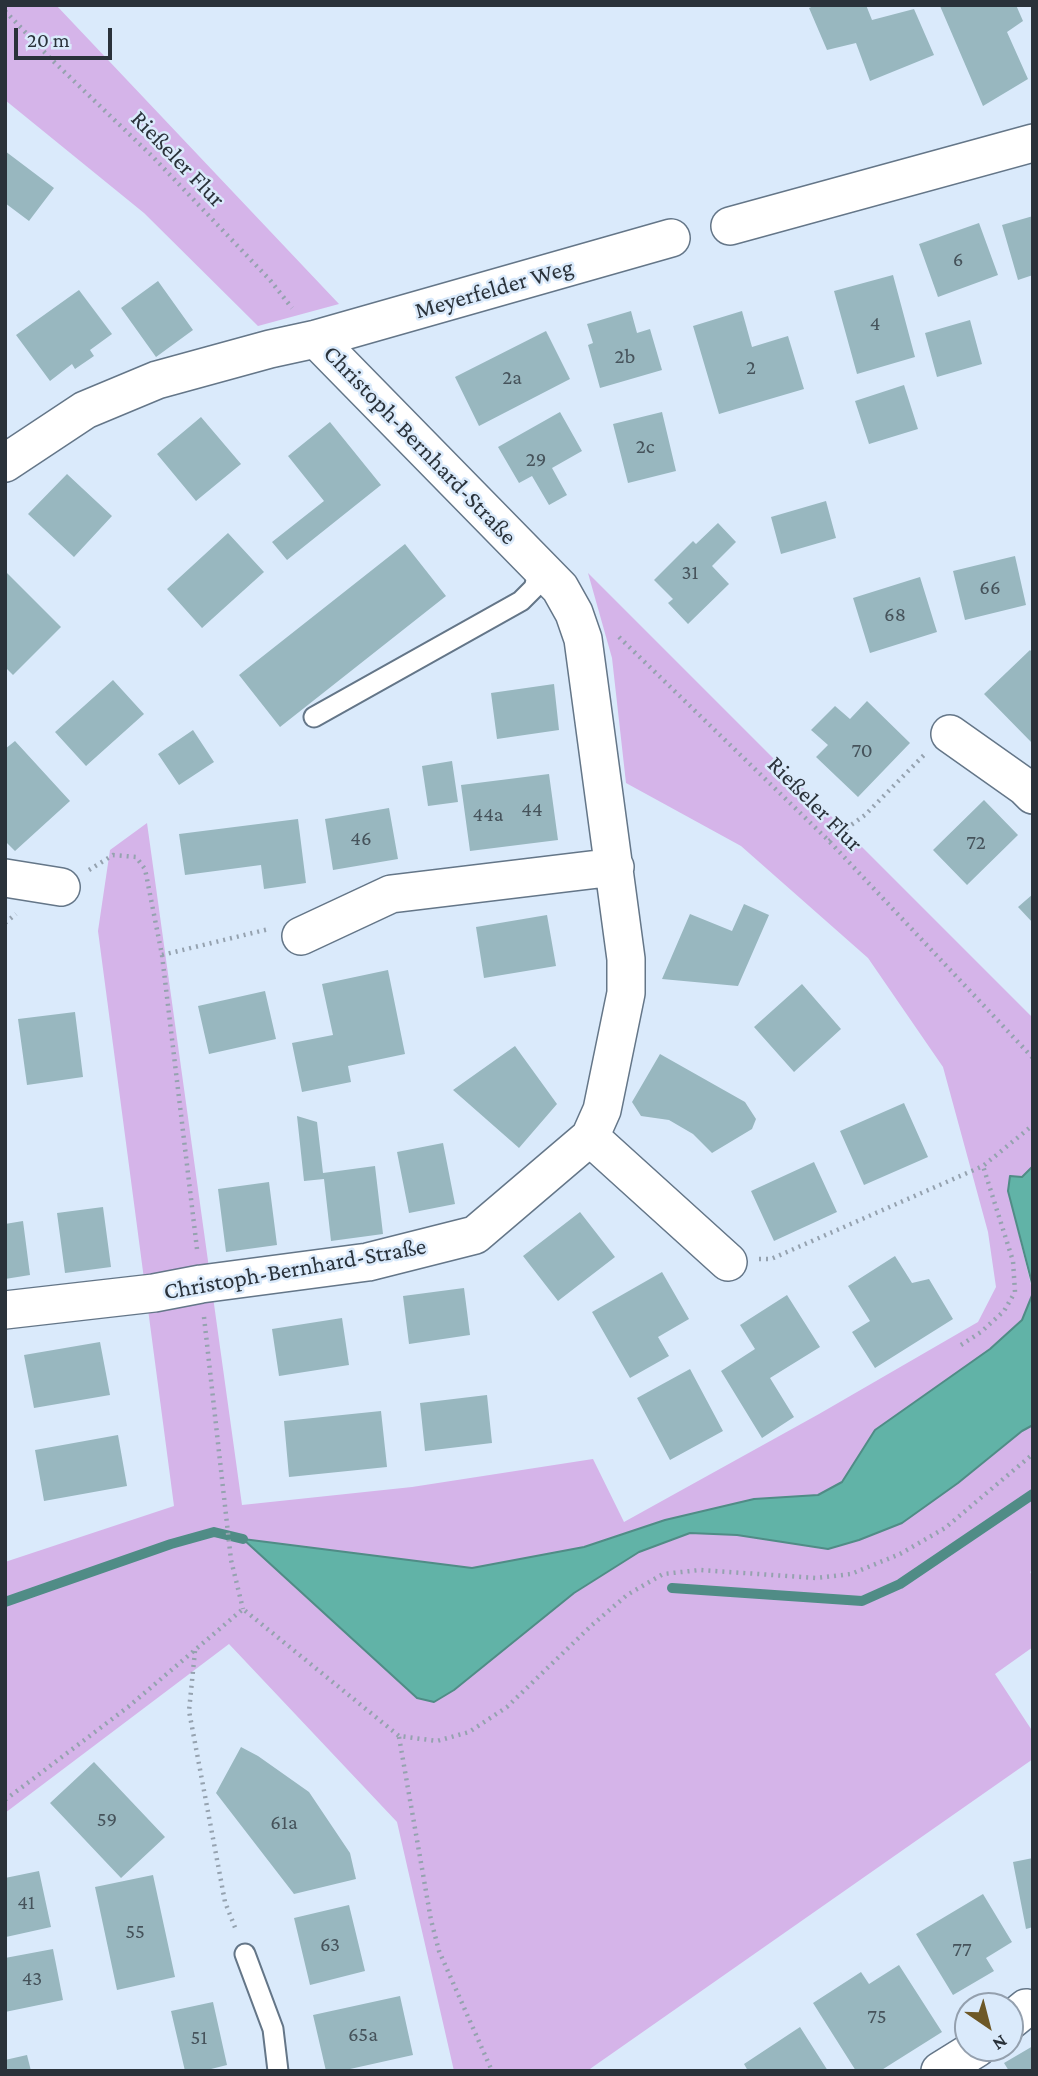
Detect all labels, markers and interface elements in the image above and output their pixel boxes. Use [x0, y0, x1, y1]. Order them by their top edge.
scale bar [18, 14, 116, 58]
text: 20 m [27, 28, 70, 52]
street label: Rießeler Flur [125, 105, 231, 213]
house number: 6 [953, 247, 963, 273]
street label: Meyerfelder Weg [411, 253, 577, 325]
house number: 4 [870, 311, 880, 337]
street label: Christoph-Bernhard-Straße [317, 339, 523, 551]
house number: 2b [615, 344, 635, 370]
house number: 2 [746, 355, 756, 381]
house number: 2a [502, 365, 522, 391]
house number: 2c [636, 434, 654, 460]
house number: 29 [526, 447, 546, 473]
house number: 31 [682, 560, 698, 586]
house number: 66 [979, 575, 1001, 601]
house number: 68 [884, 602, 906, 628]
house number: 70 [851, 738, 873, 764]
street label: Rießeler Flur [761, 750, 869, 858]
house number: 44 [521, 797, 543, 823]
house number: 44a [472, 802, 504, 828]
house number: 46 [350, 826, 372, 852]
house number: 72 [966, 830, 986, 856]
street label: Christoph-Bernhard-Straße [162, 1232, 428, 1306]
house number: 59 [97, 1807, 117, 1833]
house number: 61a [270, 1810, 298, 1836]
house number: 41 [17, 1890, 35, 1916]
house number: 55 [125, 1919, 145, 1945]
house number: 63 [320, 1932, 340, 1958]
house number: 77 [952, 1937, 972, 1963]
house number: 43 [22, 1966, 42, 1992]
north arrow [954, 1992, 1024, 2062]
house number: 75 [867, 2004, 887, 2030]
house number: 65a [348, 2022, 378, 2048]
house number: 51 [191, 2025, 207, 2051]
text: N [989, 2031, 1012, 2055]

